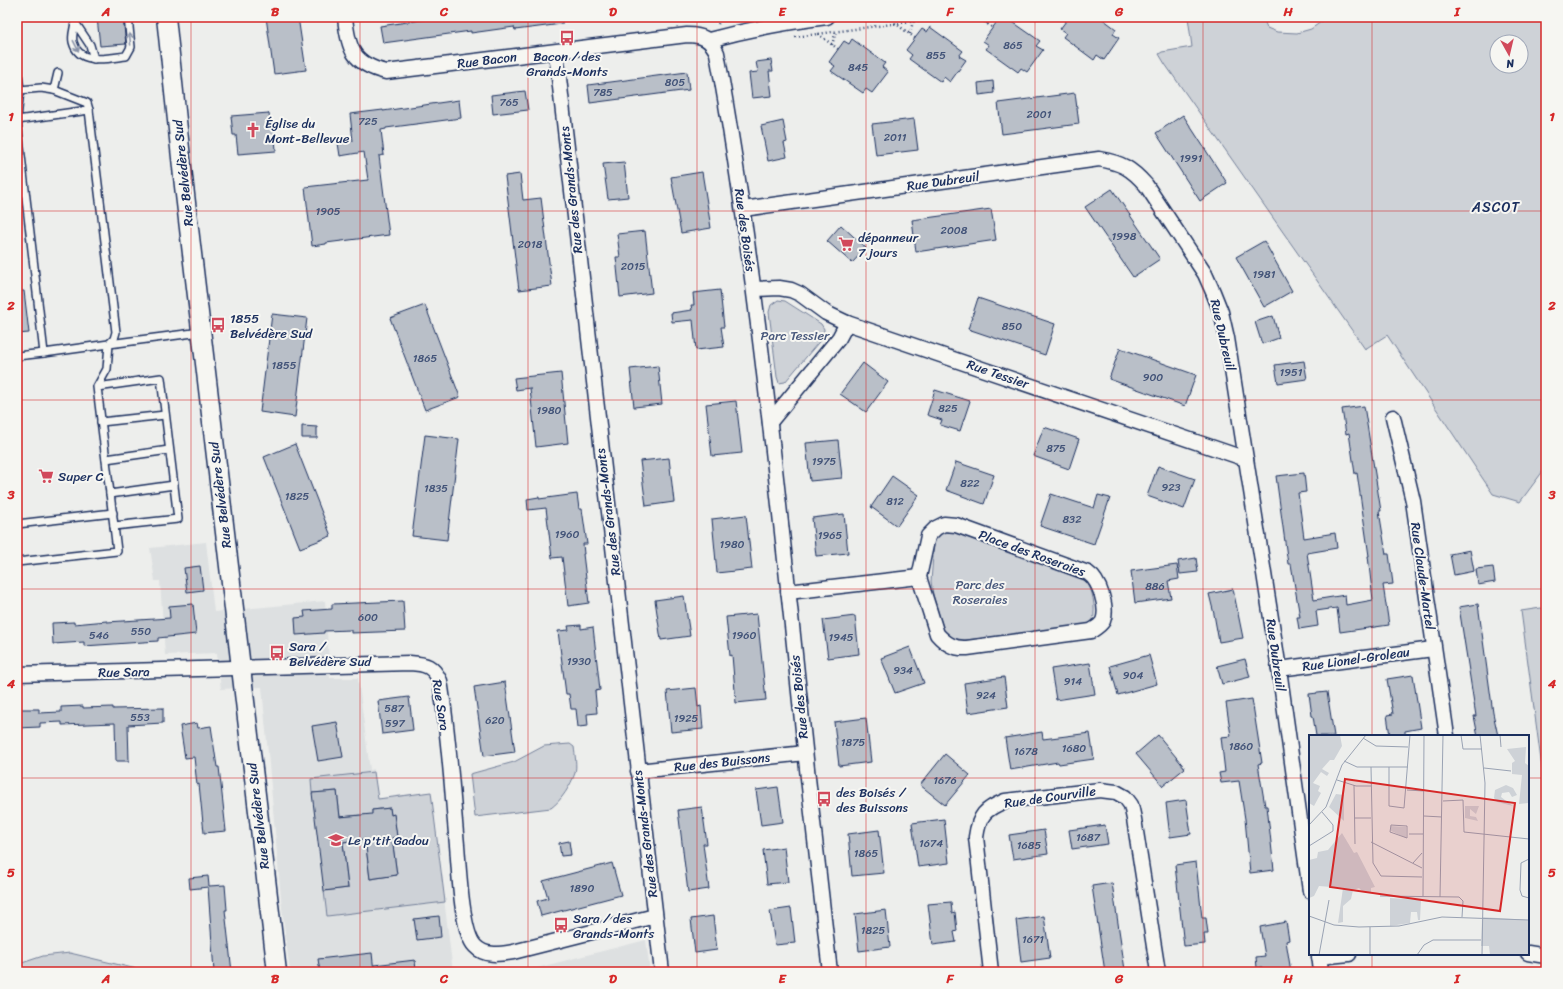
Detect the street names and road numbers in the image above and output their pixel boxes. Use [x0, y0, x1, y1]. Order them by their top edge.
street label: Rue Bacon [456, 45, 518, 75]
street label: Rue Belvédère Sud [166, 118, 200, 227]
street label: Rue des Grands-Monts [553, 125, 589, 255]
street label: Rue Dubreuil [905, 164, 981, 197]
street label: Rue des Boisés [728, 187, 762, 274]
street label: Rue Dubreuil [1204, 297, 1242, 373]
street label: Rue Tessier [964, 353, 1033, 396]
street label: Rue Belvédère Sud [202, 439, 238, 549]
street label: Rue des Grands-Monts [589, 447, 627, 577]
street label: Rue Claude-Martel [1404, 521, 1442, 632]
street label: Place des Roseraies [975, 523, 1090, 583]
street label: Rue Dubreuil [1260, 617, 1293, 693]
street label: Rue Lionel-Groleau [1301, 640, 1411, 678]
street label: Rue des Boisés [783, 653, 815, 740]
street label: Rue Sara [98, 660, 150, 684]
street label: Rue Sara [426, 678, 456, 733]
street label: Rue des Buissons [673, 745, 772, 778]
street label: Rue Belvédère Sud [240, 760, 276, 870]
street label: Rue des Grands-Monts [626, 769, 664, 899]
street label: Rue de Courville [1003, 779, 1098, 815]

